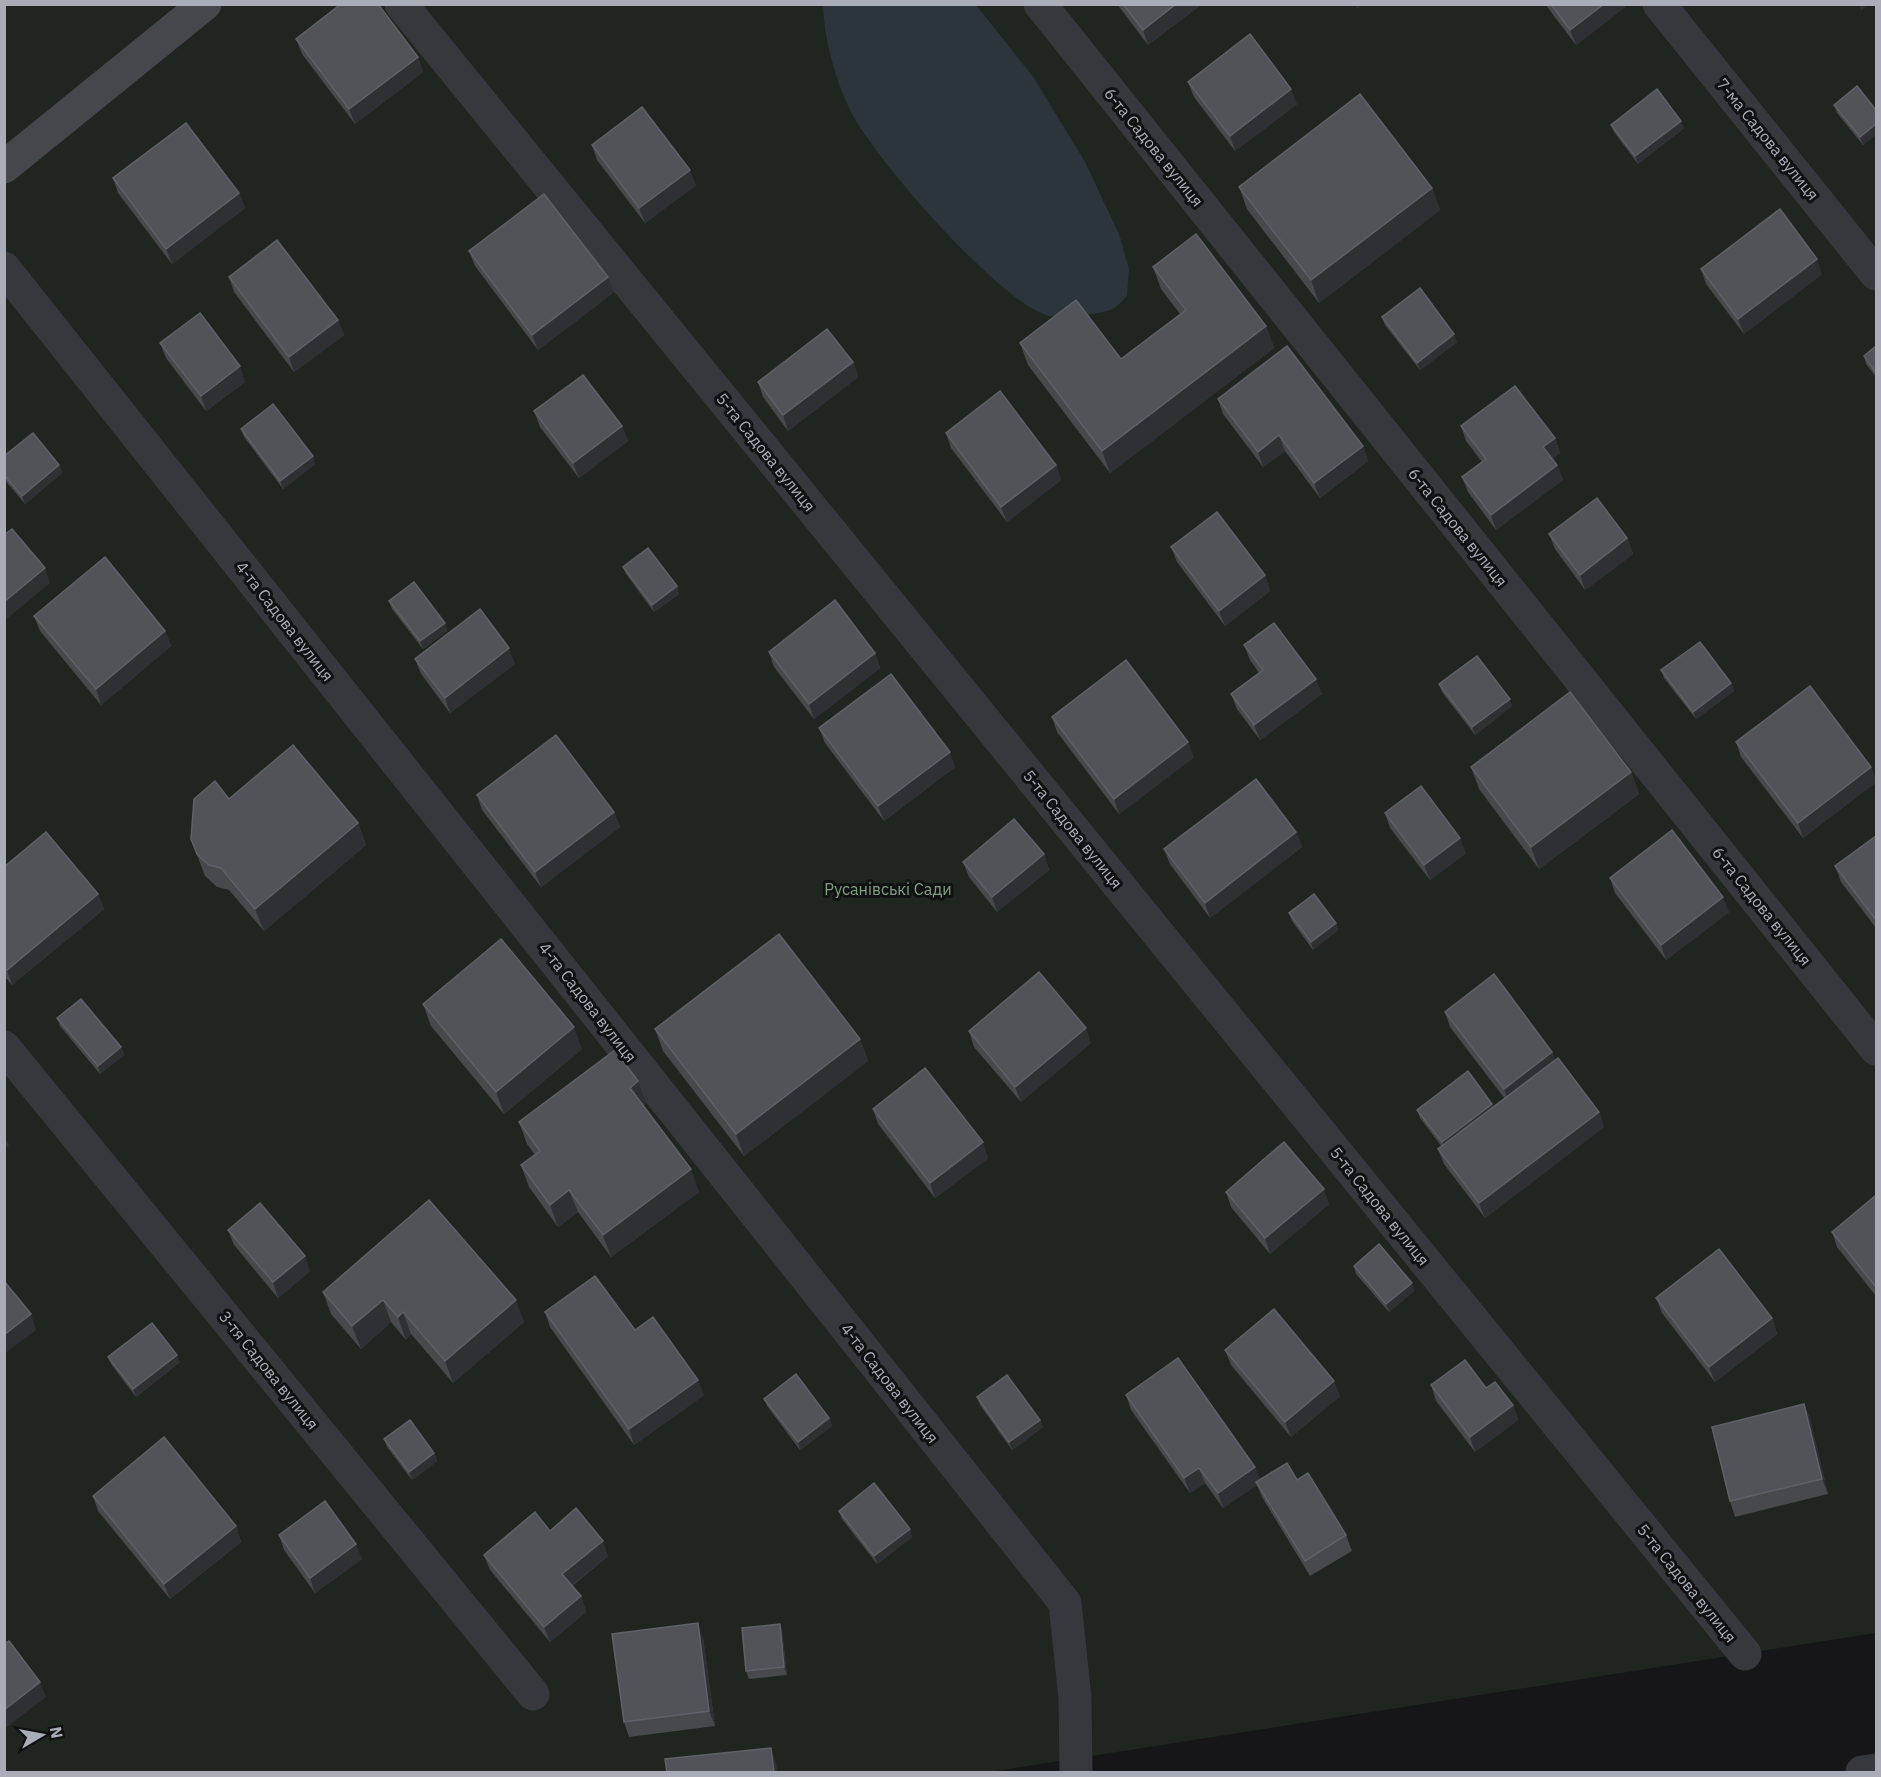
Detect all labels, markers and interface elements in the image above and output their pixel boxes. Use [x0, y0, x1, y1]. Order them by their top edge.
street label: 7-ма Садова вулиця [1713, 74, 1823, 204]
street label: 6-та Садова вулиця [1100, 84, 1208, 210]
street label: 5-та Садова вулиця [712, 389, 820, 515]
street label: 6-та Садова вулиця [1404, 464, 1512, 590]
street label: 4-та Садова вулиця [232, 557, 338, 685]
street label: 5-та Садова вулиця [1019, 766, 1127, 892]
street label: 6-та Садова вулиця [1708, 843, 1816, 969]
park label: Русанівські Сади [824, 879, 952, 899]
street label: 4-та Садова вулиця [535, 938, 641, 1066]
street label: 5-та Садова вулиця [1326, 1143, 1434, 1269]
street label: 3-тя Садова вулиця [215, 1307, 323, 1433]
street label: 4-та Садова вулиця [837, 1319, 943, 1447]
street label: 5-та Садова вулиця [1633, 1520, 1741, 1646]
north arrow [12, 1705, 72, 1765]
text: N [46, 1725, 68, 1740]

